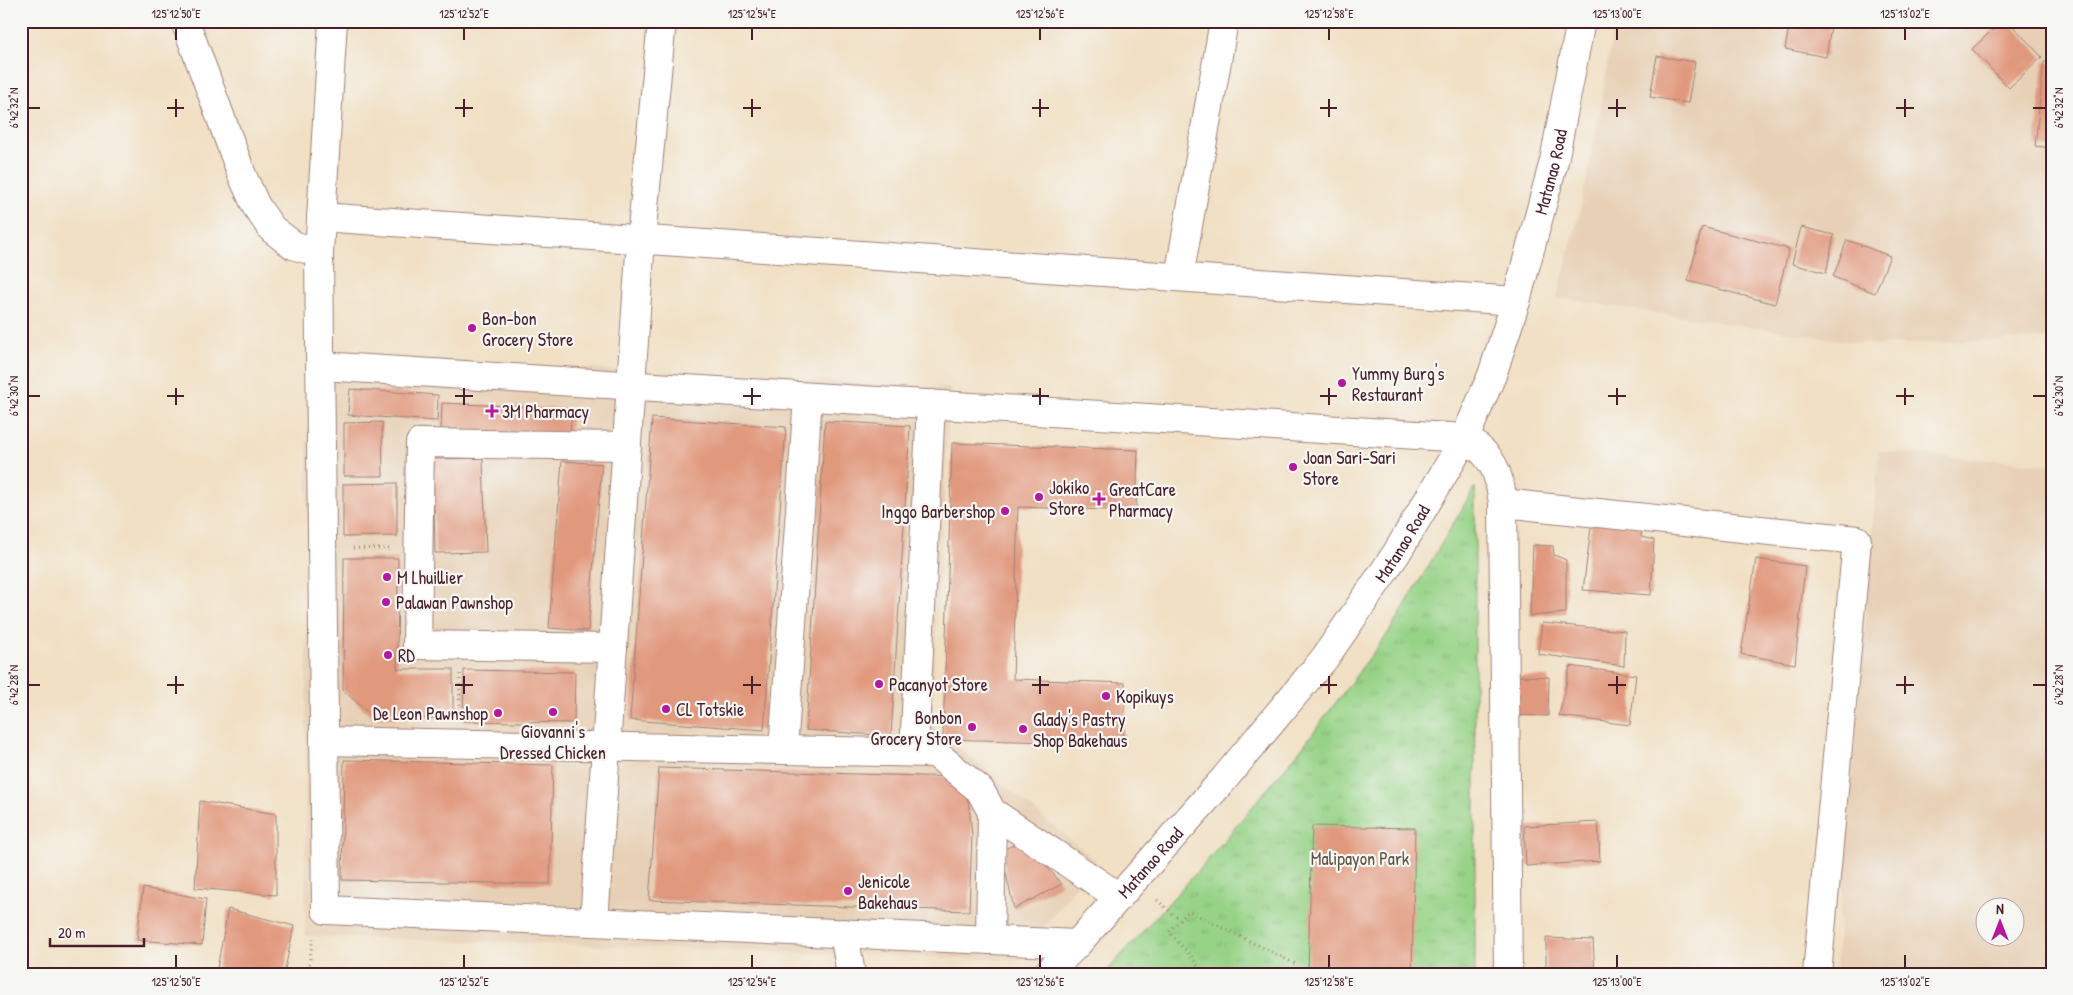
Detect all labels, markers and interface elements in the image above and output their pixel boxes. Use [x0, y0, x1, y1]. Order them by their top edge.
text: 125°12'50"E [151, 5, 201, 22]
text: 125°12'52"E [439, 5, 489, 22]
text: 125°12'54"E [728, 5, 777, 22]
text: 125°12'56"E [1016, 5, 1065, 22]
text: 125°12'58"E [1305, 5, 1354, 22]
text: 125°13'00"E [1592, 5, 1642, 22]
text: 125°13'02"E [1880, 5, 1930, 22]
text: 6°42'32"N [5, 88, 22, 128]
text: 6°42'32"N [2050, 88, 2067, 128]
street label: Matanao Road [1528, 127, 1572, 217]
place label: Bon-bon Grocery Store [482, 306, 573, 352]
marker: Bon-bon Grocery Store [466, 322, 478, 334]
place label: Yummy Burg's Restaurant [1352, 361, 1445, 407]
text: 6°42'30"N [5, 376, 22, 416]
text: 6°42'30"N [2050, 376, 2067, 416]
marker: Yummy Burg's Restaurant [1336, 377, 1348, 389]
place label: 3M Pharmacy [502, 399, 589, 424]
marker: 3M Pharmacy [486, 405, 498, 417]
place label: Joan Sari-Sari Store [1303, 445, 1396, 491]
marker: Joan Sari-Sari Store [1287, 461, 1299, 473]
place label: Jokiko Store [1049, 475, 1089, 521]
place label: GreatCare Pharmacy [1109, 477, 1176, 523]
marker: Jokiko Store [1033, 491, 1045, 503]
marker: GreatCare Pharmacy [1093, 493, 1105, 505]
place label: Inggo Barbershop [881, 499, 995, 524]
street label: Matanao Road [1368, 500, 1435, 587]
marker: Inggo Barbershop [999, 505, 1011, 517]
place label: M Lhuillier [397, 565, 463, 590]
marker: M Lhuillier [381, 571, 393, 583]
place label: Palawan Pawnshop [396, 590, 513, 615]
marker: Palawan Pawnshop [380, 596, 392, 608]
place label: RD [398, 643, 415, 668]
marker: RD [382, 649, 394, 661]
text: 6°42'28"N [5, 665, 22, 705]
text: 6°42'28"N [2050, 665, 2067, 705]
place label: Pacanyot Store [889, 672, 988, 697]
marker: Pacanyot Store [873, 678, 885, 690]
place label: Kopikuys [1116, 684, 1174, 709]
marker: Kopikuys [1100, 690, 1112, 702]
place label: CL Totskie [676, 697, 744, 722]
place label: De Leon Pawnshop [373, 701, 488, 726]
marker: CL Totskie [660, 703, 672, 715]
place label: Bonbon Grocery Store [871, 705, 962, 751]
marker: Giovanni's Dressed Chicken [547, 706, 559, 718]
marker: De Leon Pawnshop [492, 707, 504, 719]
place label: Glady's Pastry Shop Bakehaus [1033, 707, 1128, 753]
place label: Giovanni's Dressed Chicken [500, 719, 606, 765]
marker: Bonbon Grocery Store [966, 721, 978, 733]
marker: Glady's Pastry Shop Bakehaus [1017, 723, 1029, 735]
street label: Matanao Road [1112, 821, 1188, 903]
park label: Malipayon Park [1311, 846, 1410, 871]
place label: Jenicole Bakehaus [858, 869, 918, 915]
marker: Jenicole Bakehaus [842, 885, 854, 897]
north arrow [1976, 898, 2026, 948]
text: N [1996, 899, 2004, 918]
scale bar [50, 915, 144, 947]
text: 20 m [58, 922, 85, 943]
text: 125°12'50"E [151, 973, 201, 990]
text: 125°12'52"E [439, 973, 489, 990]
text: 125°12'54"E [728, 973, 777, 990]
text: 125°12'56"E [1016, 973, 1065, 990]
text: 125°12'58"E [1305, 973, 1354, 990]
text: 125°13'00"E [1592, 973, 1642, 990]
text: 125°13'02"E [1880, 973, 1930, 990]

